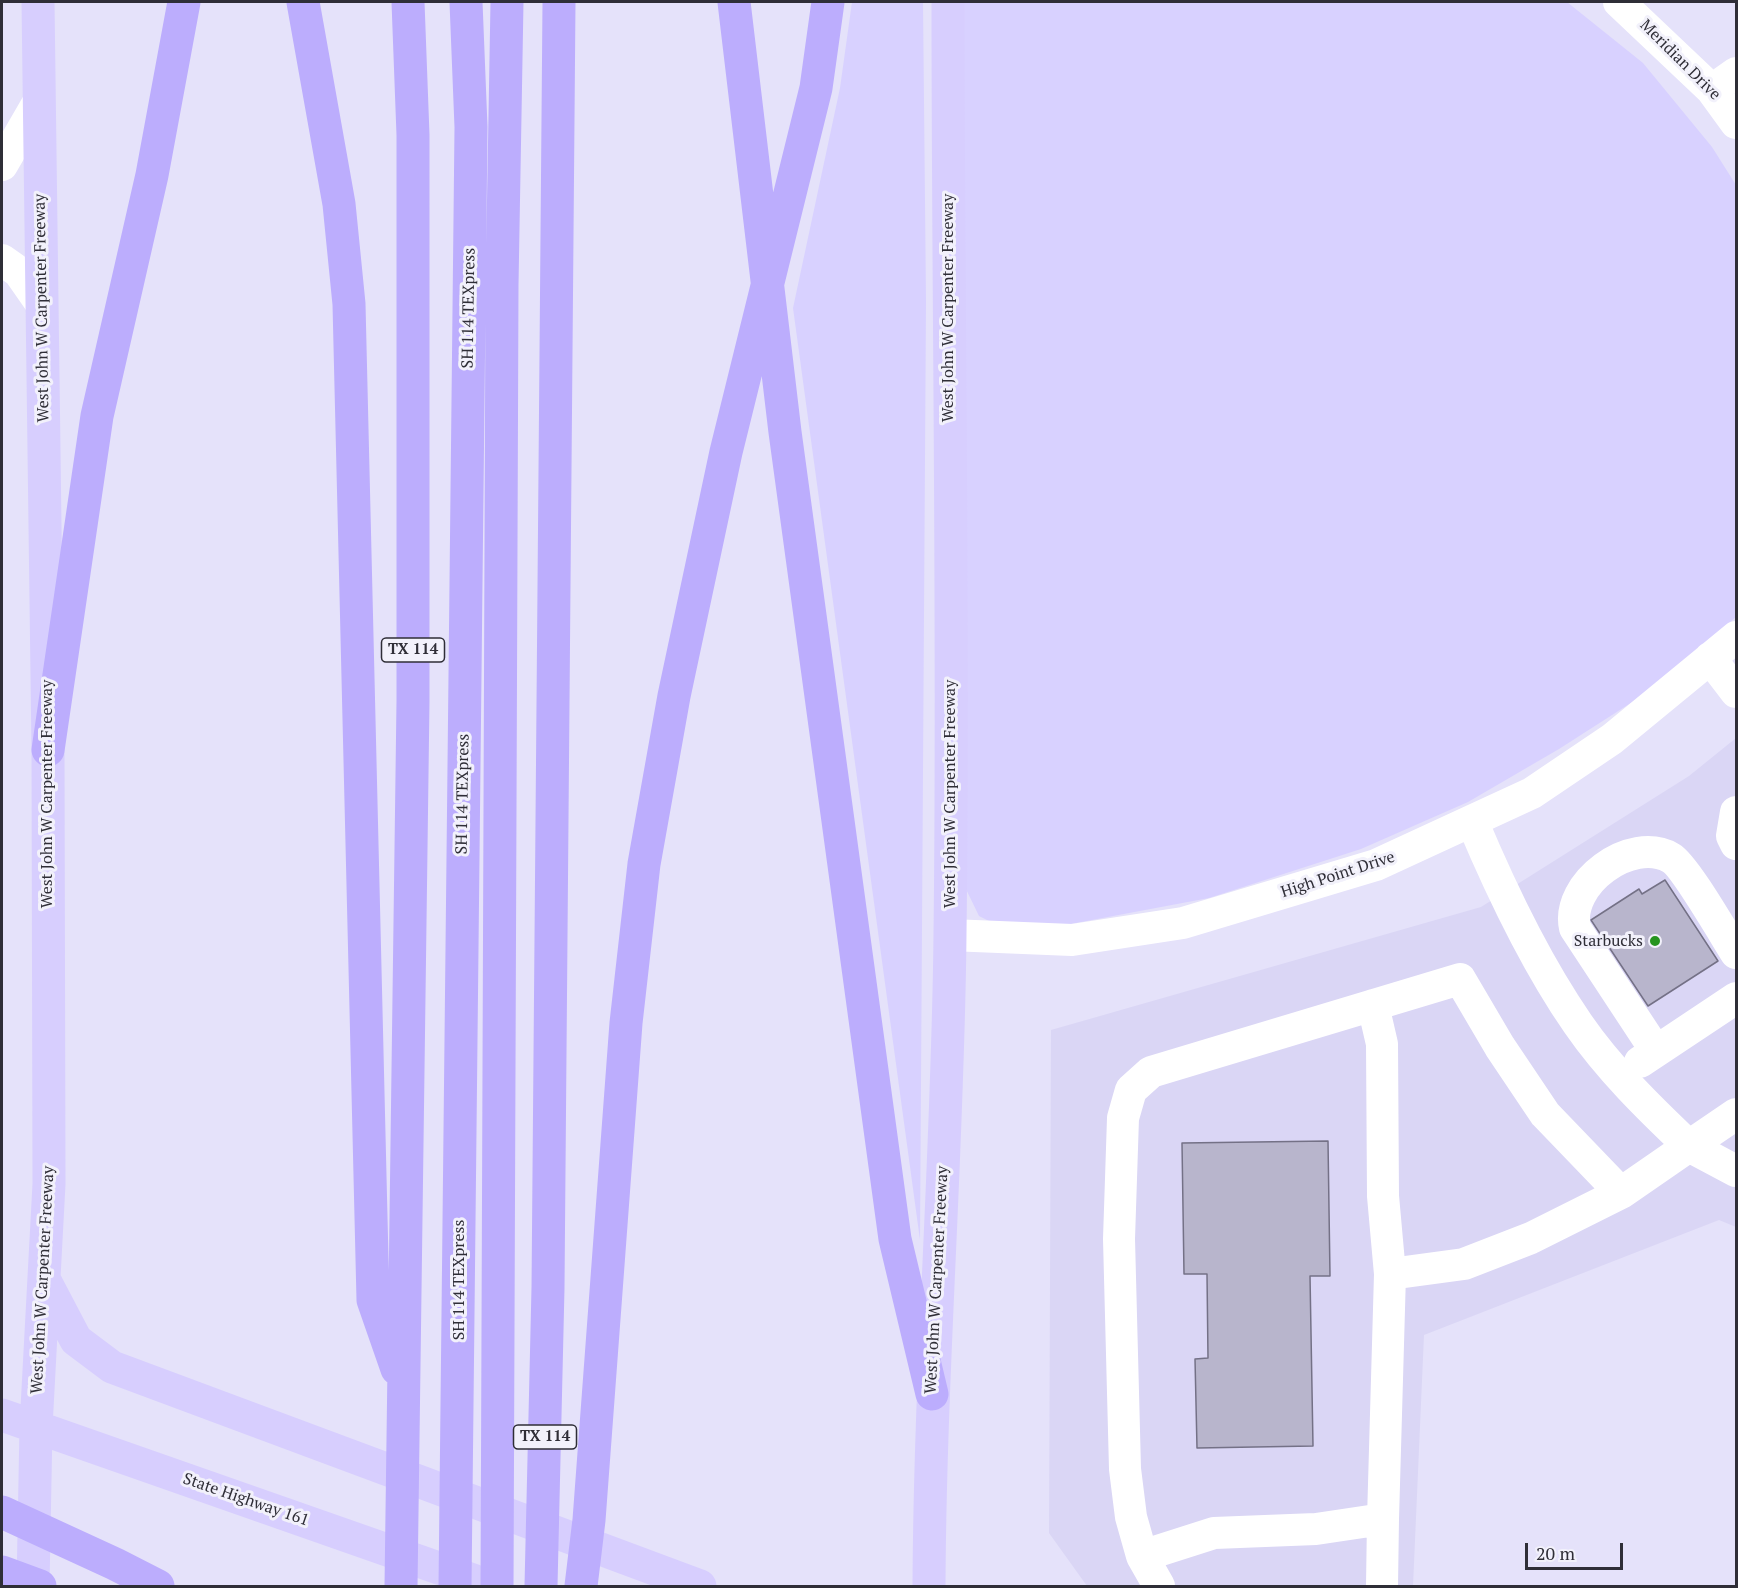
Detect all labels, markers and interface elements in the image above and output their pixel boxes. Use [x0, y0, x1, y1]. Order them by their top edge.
street label: Meridian Drive [1636, 16, 1724, 104]
street label: West John W Carpenter Freeway [30, 194, 54, 422]
street label: West John W Carpenter Freeway [938, 194, 958, 422]
street label: SH 114 TEXpress [458, 248, 480, 368]
road number: TX 114 [382, 638, 444, 662]
street label: West John W Carpenter Freeway [37, 680, 57, 908]
street label: West John W Carpenter Freeway [940, 680, 960, 908]
street label: SH 114 TEXpress [452, 734, 474, 854]
street label: High Point Drive [1279, 848, 1397, 902]
place label: Starbucks [1574, 931, 1643, 951]
marker: Starbucks [1648, 934, 1662, 948]
street label: West John W Carpenter Freeway [27, 1165, 59, 1395]
street label: West John W Carpenter Freeway [921, 1165, 953, 1395]
street label: SH 114 TEXpress [449, 1220, 469, 1340]
road number: TX 114 [514, 1425, 576, 1449]
street label: State Highway 161 [180, 1469, 312, 1531]
scale bar [1528, 1531, 1626, 1569]
text: 20 m [1536, 1541, 1575, 1565]

